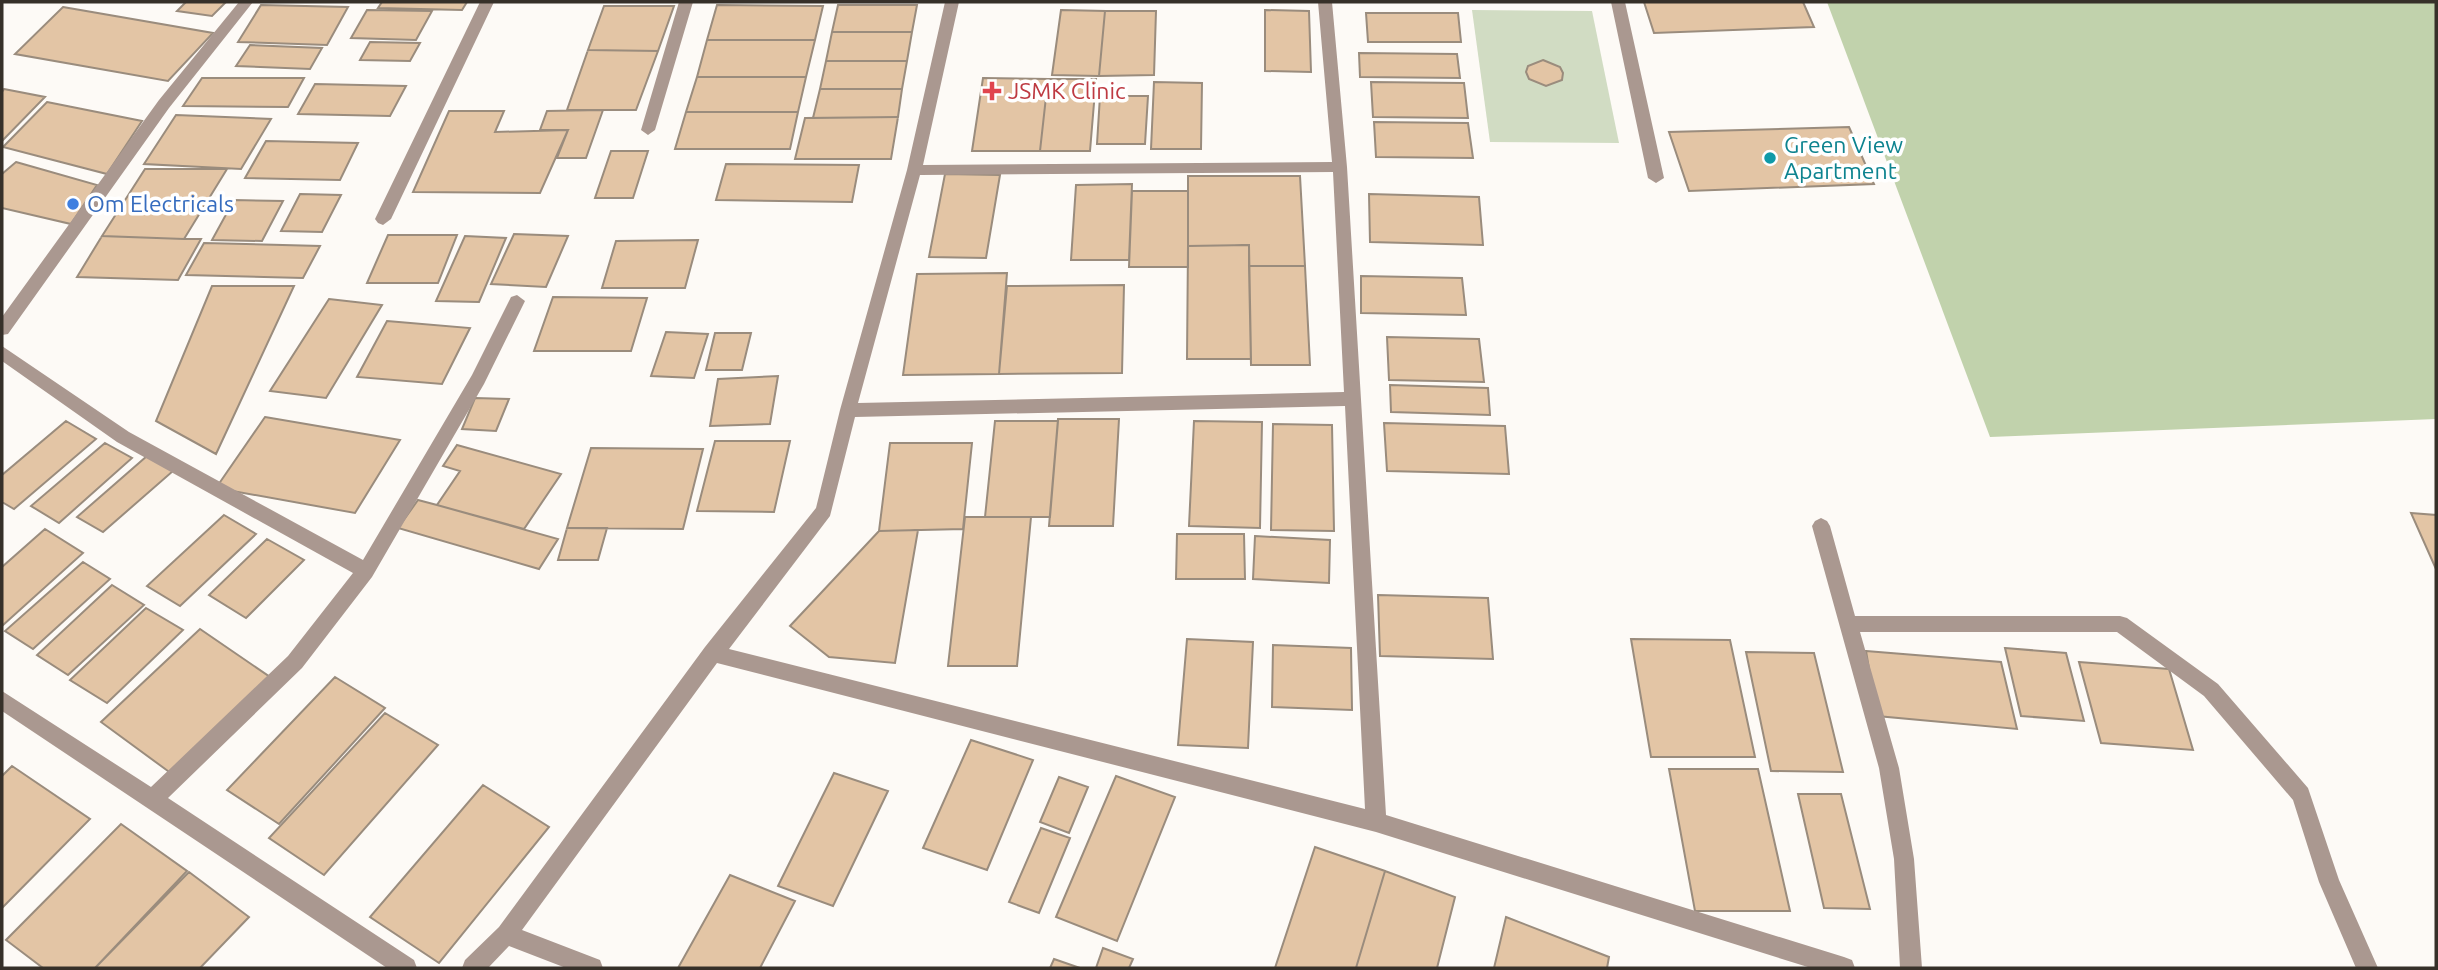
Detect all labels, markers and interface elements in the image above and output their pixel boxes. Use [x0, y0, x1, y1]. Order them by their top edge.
place label: JSMK Clinic [1008, 78, 1126, 103]
marker: JSMK Clinic [982, 81, 1002, 101]
place label: Green View Apartment [1784, 132, 1903, 183]
marker: Green View Apartment [1762, 150, 1778, 166]
place label: Om Electricals [87, 191, 234, 216]
marker: Om Electricals [65, 196, 81, 212]

